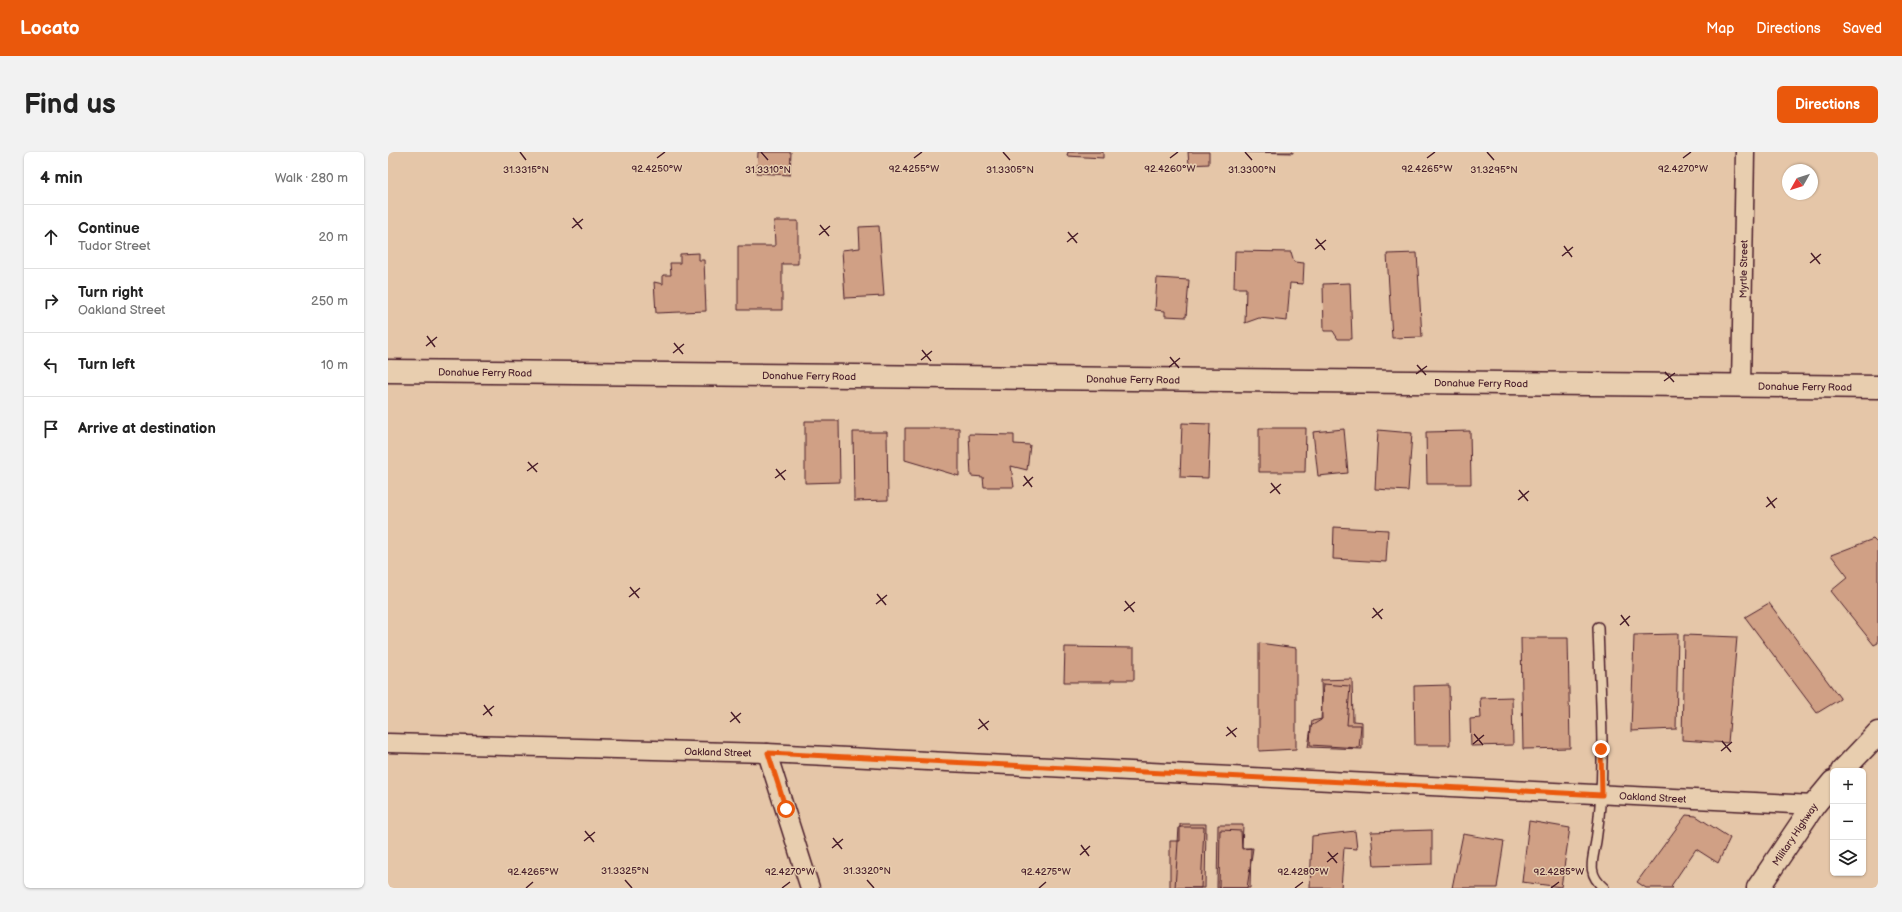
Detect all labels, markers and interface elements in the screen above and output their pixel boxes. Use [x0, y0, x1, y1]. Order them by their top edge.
text: Locato [20, 17, 80, 40]
text: Map [1706, 20, 1734, 37]
text: Directions [1756, 20, 1821, 37]
text: Saved [1843, 20, 1882, 37]
button: Directions [1777, 86, 1878, 123]
text: Find us [24, 88, 116, 121]
text: 92.4250°W [632, 163, 682, 175]
text: 92.4255°W [889, 163, 939, 175]
text: 92.4260°W [1144, 163, 1196, 175]
text: 92.4265°W [1401, 163, 1453, 175]
text: 92.4270°W [1658, 163, 1708, 175]
text: 31.3315°N [503, 164, 549, 176]
text: 31.3310°N [745, 164, 791, 176]
text: 31.3305°N [986, 164, 1034, 176]
text: 31.3300°N [1228, 164, 1276, 176]
text: 31.3295°N [1470, 164, 1518, 176]
north arrow [1782, 164, 1818, 200]
text: 4 min [40, 168, 83, 188]
text: Walk · 280 m [275, 170, 348, 186]
text: Continue [78, 219, 140, 238]
icon: ahead [40, 226, 62, 248]
text: 20 m [318, 229, 348, 245]
text: Tudor Street [78, 238, 151, 254]
street label: Myrtle Street [1738, 240, 1750, 298]
text: Turn right [78, 283, 143, 302]
icon: right [40, 290, 62, 312]
text: 250 m [311, 293, 348, 309]
text: Oakland Street [78, 302, 165, 318]
icon: left [40, 354, 62, 376]
text: Turn left [78, 355, 135, 374]
text: 10 m [321, 357, 348, 373]
street label: Donahue Ferry Road [438, 367, 532, 380]
street label: Donahue Ferry Road [762, 370, 856, 383]
street label: Donahue Ferry Road [1086, 373, 1180, 387]
street label: Donahue Ferry Road [1434, 377, 1528, 390]
street label: Donahue Ferry Road [1758, 381, 1852, 394]
icon: arrive [40, 418, 62, 440]
text: Arrive at destination [78, 419, 216, 438]
route end [1592, 740, 1610, 758]
street label: Oakland Street [684, 746, 752, 760]
map controls [1830, 768, 1866, 876]
button: + [1830, 768, 1866, 804]
street label: Oakland Street [1619, 790, 1687, 806]
route start [777, 800, 795, 818]
street label: Military Highway [1770, 801, 1821, 868]
button: − [1830, 804, 1866, 840]
button: layers [1830, 840, 1866, 876]
text: 31.3325°N [601, 865, 649, 877]
text: 31.3320°N [843, 865, 891, 877]
text: 92.4265°W [507, 866, 559, 878]
text: 92.4270°W [765, 866, 815, 878]
text: 92.4275°W [1021, 866, 1071, 878]
text: 92.4280°W [1277, 866, 1329, 878]
text: 92.4285°W [1534, 866, 1584, 878]

